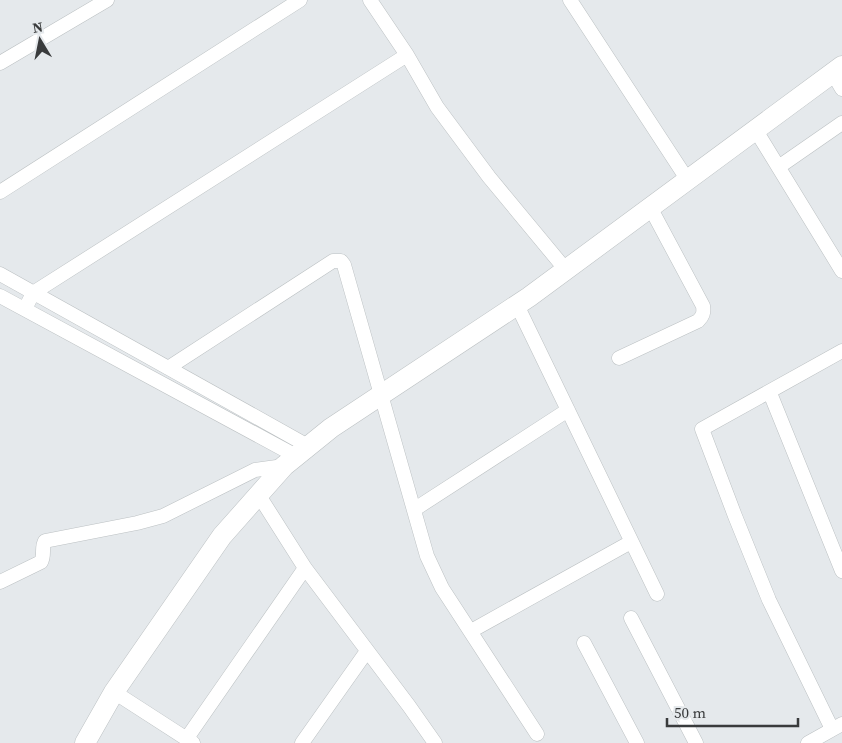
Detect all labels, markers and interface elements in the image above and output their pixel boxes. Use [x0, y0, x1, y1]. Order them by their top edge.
north arrow [15, 15, 65, 65]
text: N [31, 16, 45, 38]
scale bar [667, 696, 798, 728]
text: 50 m [674, 702, 706, 723]

